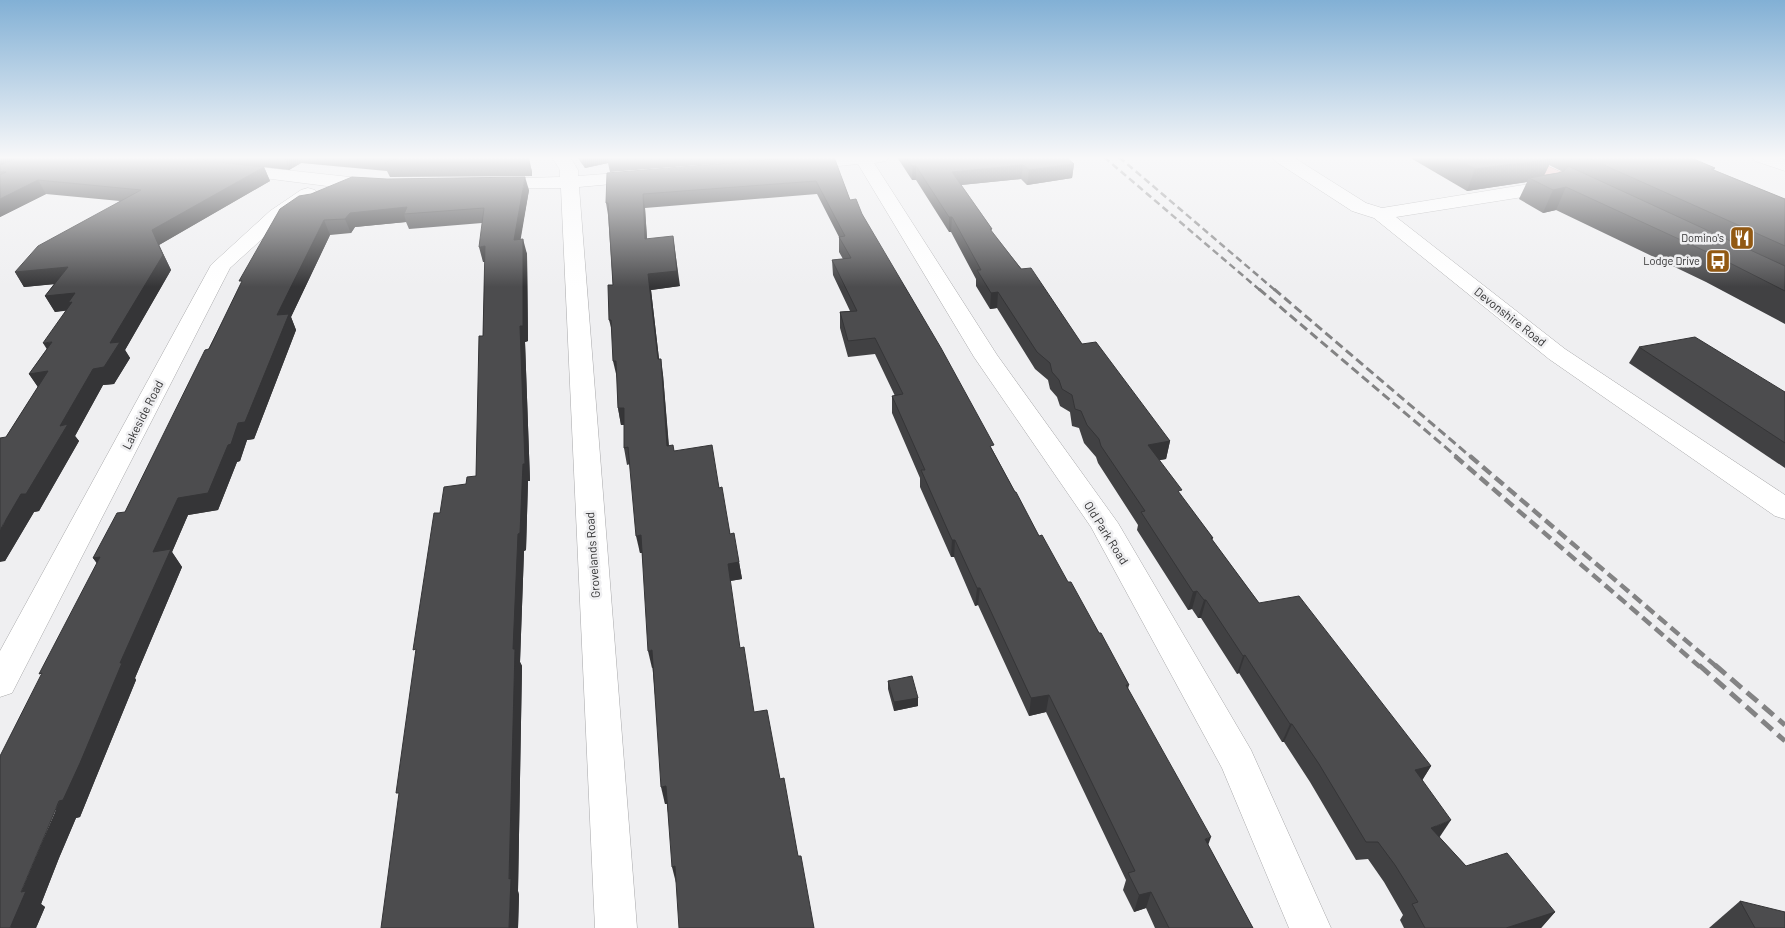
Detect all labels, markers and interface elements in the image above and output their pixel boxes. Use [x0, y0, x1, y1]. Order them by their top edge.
restaurant icon: Domino's [1729, 225, 1755, 251]
place label: Domino's [1681, 231, 1724, 244]
bus stop icon: Lodge Drive [1705, 248, 1731, 274]
place label: Lodge Drive [1643, 254, 1700, 267]
street label: Devonshire Road [1472, 284, 1549, 349]
street label: Lakeside Road [119, 378, 166, 451]
street label: Old Park Road [1082, 498, 1132, 567]
street label: Grovelands Road [582, 511, 602, 599]

